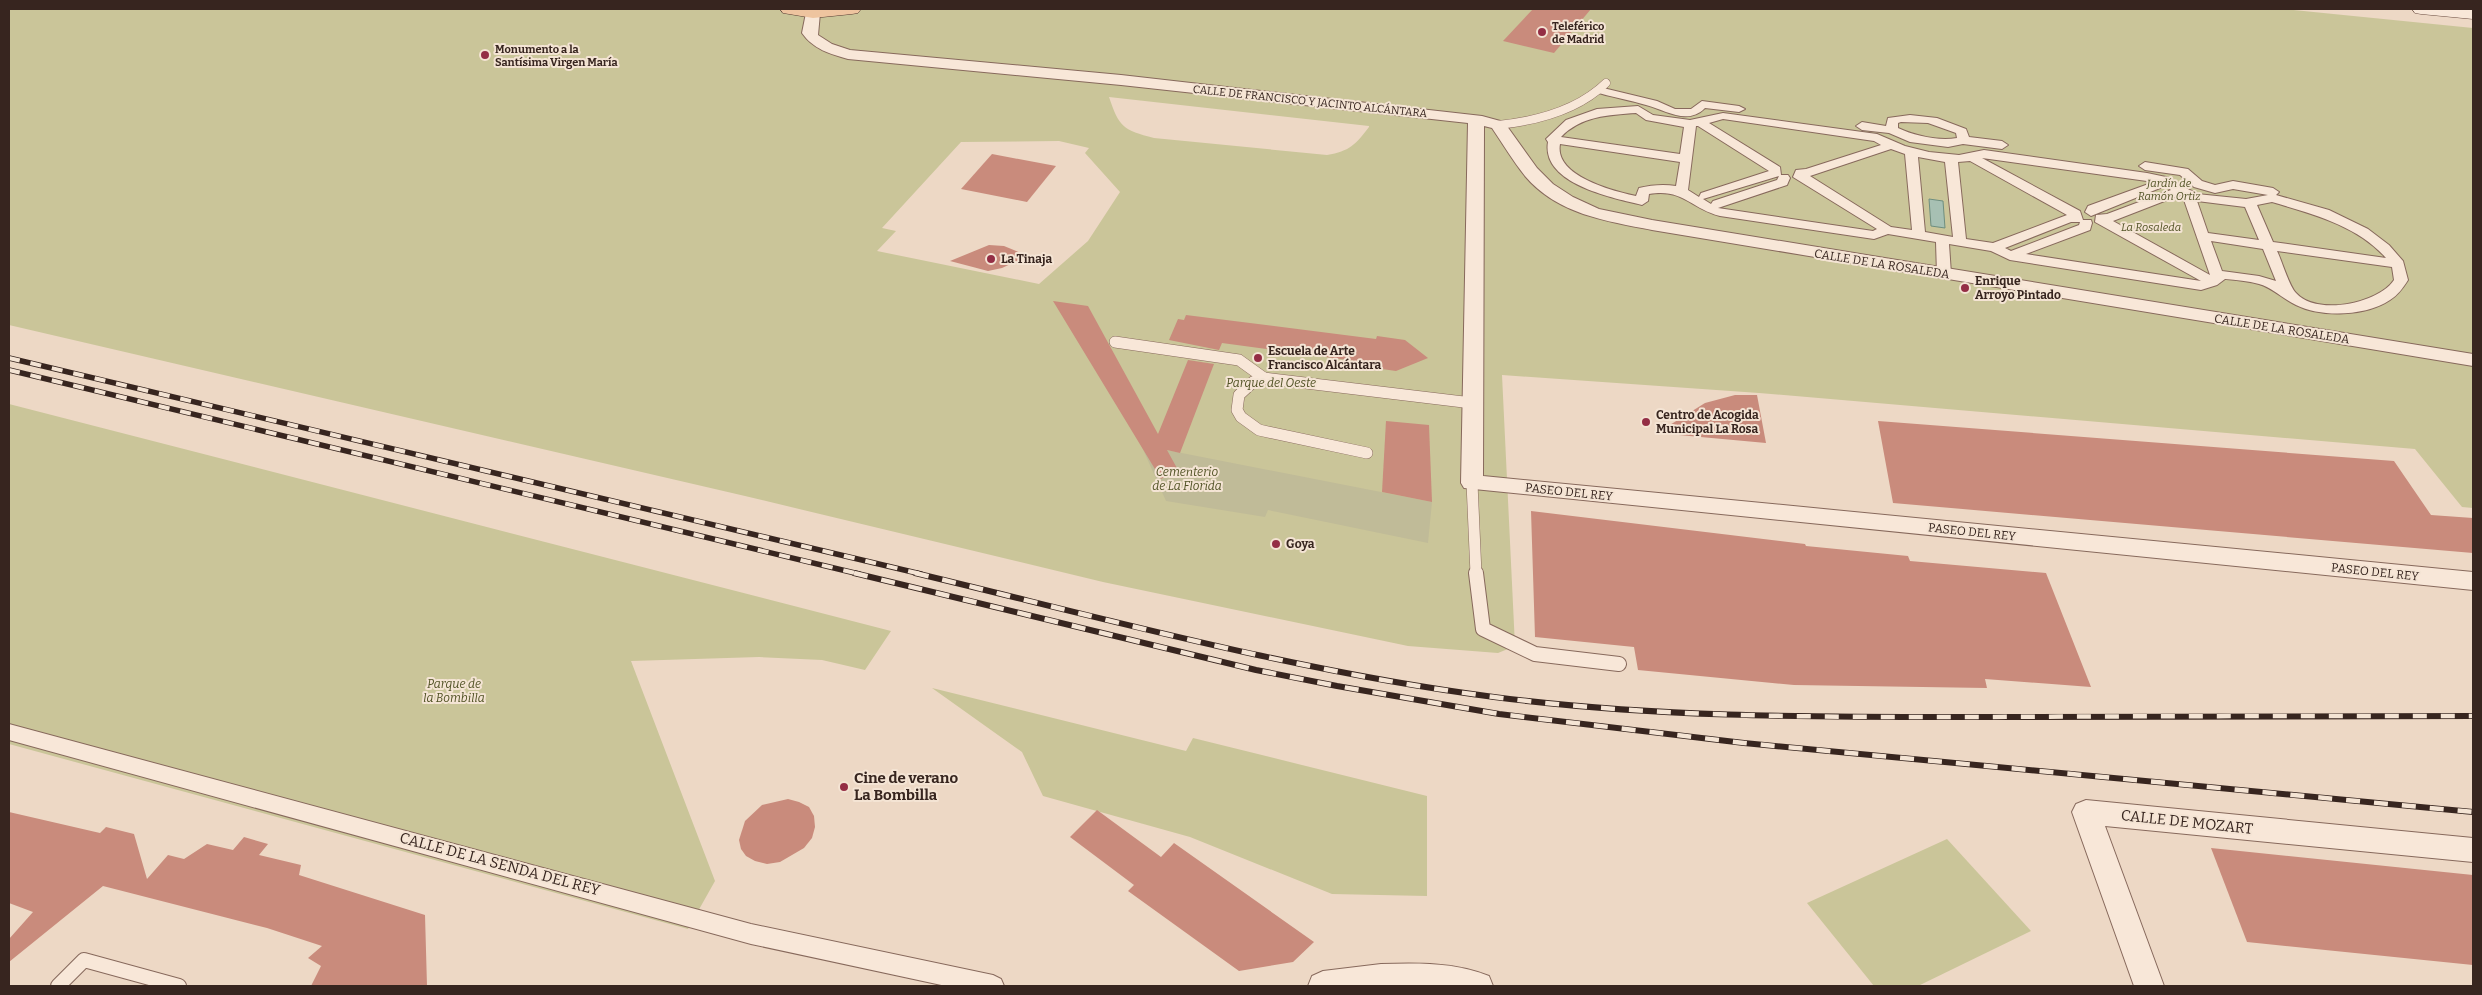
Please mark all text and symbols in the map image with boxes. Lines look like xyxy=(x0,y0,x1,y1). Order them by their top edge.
place label: Teleférico de Madrid xyxy=(1552,20,1605,46)
marker: Teleférico de Madrid xyxy=(1536,26,1548,38)
place label: Monumento a la Santísima Virgen María xyxy=(495,43,618,69)
marker: Monumento a la Santísima Virgen María xyxy=(479,49,491,61)
street label: CALLE DE FRANCISCO Y JACINTO ALCÁNTARA xyxy=(1192,82,1428,120)
park label: Jardín de Ramón Ortiz xyxy=(2138,177,2201,203)
park label: La Rosaleda xyxy=(2121,221,2181,234)
street label: CALLE DE LA ROSALEDA xyxy=(1813,246,1951,282)
place label: La Tinaja xyxy=(1001,252,1052,267)
marker: La Tinaja xyxy=(985,253,997,265)
place label: Enrique Arroyo Pintado xyxy=(1975,274,2061,302)
marker: Enrique Arroyo Pintado xyxy=(1959,282,1971,294)
street label: CALLE DE LA ROSALEDA xyxy=(2213,311,2351,347)
place label: Escuela de Arte Francisco Alcántara xyxy=(1268,344,1382,372)
marker: Escuela de Arte Francisco Alcántara xyxy=(1252,352,1264,364)
park label: Parque del Oeste xyxy=(1226,376,1316,390)
place label: Centro de Acogida Municipal La Rosa xyxy=(1656,408,1759,436)
marker: Centro de Acogida Municipal La Rosa xyxy=(1640,416,1652,428)
park label: Cementerio de La Florida xyxy=(1152,465,1222,493)
street label: PASEO DEL REY xyxy=(1524,480,1614,504)
street label: PASEO DEL REY xyxy=(1927,520,2017,544)
place label: Goya xyxy=(1286,537,1315,551)
marker: Goya xyxy=(1270,538,1282,550)
street label: PASEO DEL REY xyxy=(2330,560,2420,584)
park label: Parque de la Bombilla xyxy=(423,677,485,705)
place label: Cine de verano La Bombilla xyxy=(854,769,958,804)
marker: Cine de verano La Bombilla xyxy=(838,781,850,793)
street label: CALLE DE MOZART xyxy=(2120,806,2254,838)
street label: CALLE DE LA SENDA DEL REY xyxy=(398,829,603,900)

